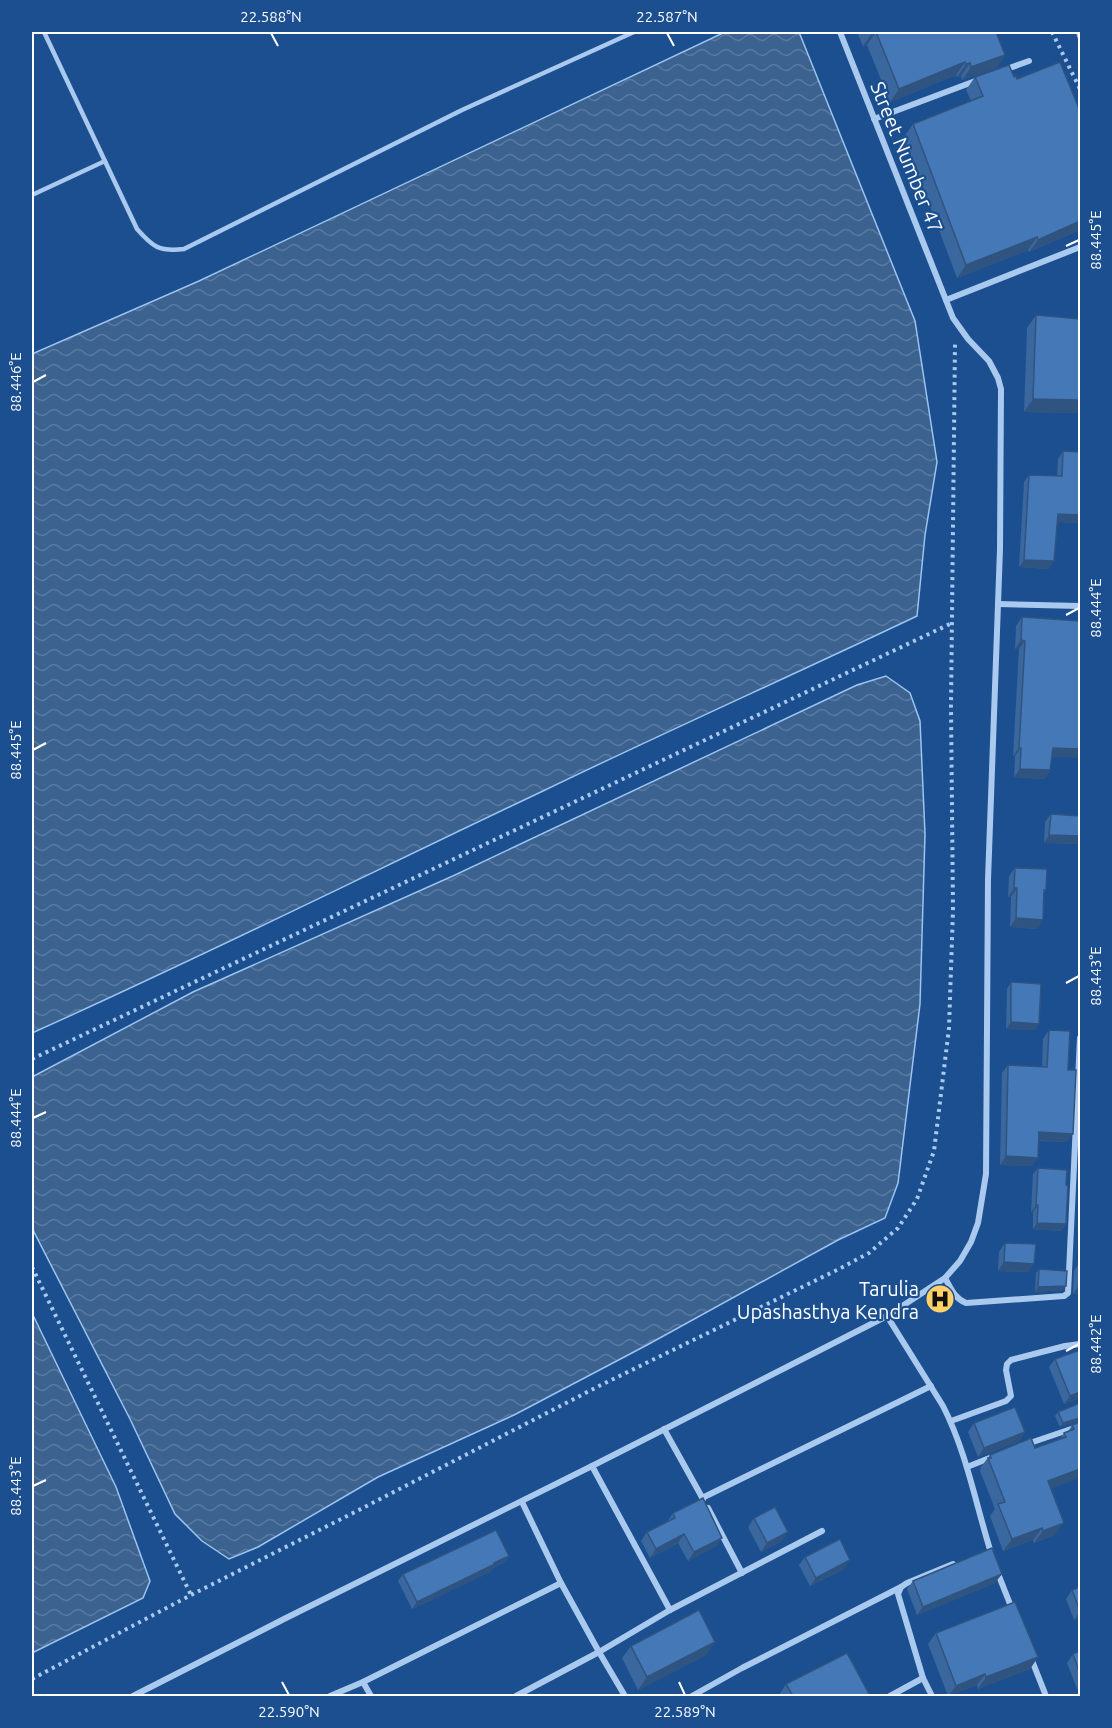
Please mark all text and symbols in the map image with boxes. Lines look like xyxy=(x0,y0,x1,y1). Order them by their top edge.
text: 22.588°N xyxy=(240,8,302,25)
text: 22.587°N xyxy=(636,8,698,25)
street label: Street Number 47 xyxy=(866,78,948,236)
text: 88.445°E xyxy=(1087,210,1104,270)
text: 88.446°E xyxy=(7,352,24,412)
text: 88.444°E xyxy=(1087,578,1104,638)
text: 88.445°E xyxy=(7,720,24,780)
text: 88.443°E xyxy=(1087,946,1104,1006)
text: 88.444°E xyxy=(7,1088,24,1148)
place label: Tarulia Upashasthya Kendra xyxy=(737,1277,919,1323)
hospital icon: Tarulia Upashasthya Kendra xyxy=(924,1283,956,1315)
text: 88.442°E xyxy=(1087,1314,1104,1374)
text: 88.443°E xyxy=(7,1456,24,1516)
text: 22.590°N xyxy=(258,1703,320,1720)
text: 22.589°N xyxy=(654,1703,716,1720)

